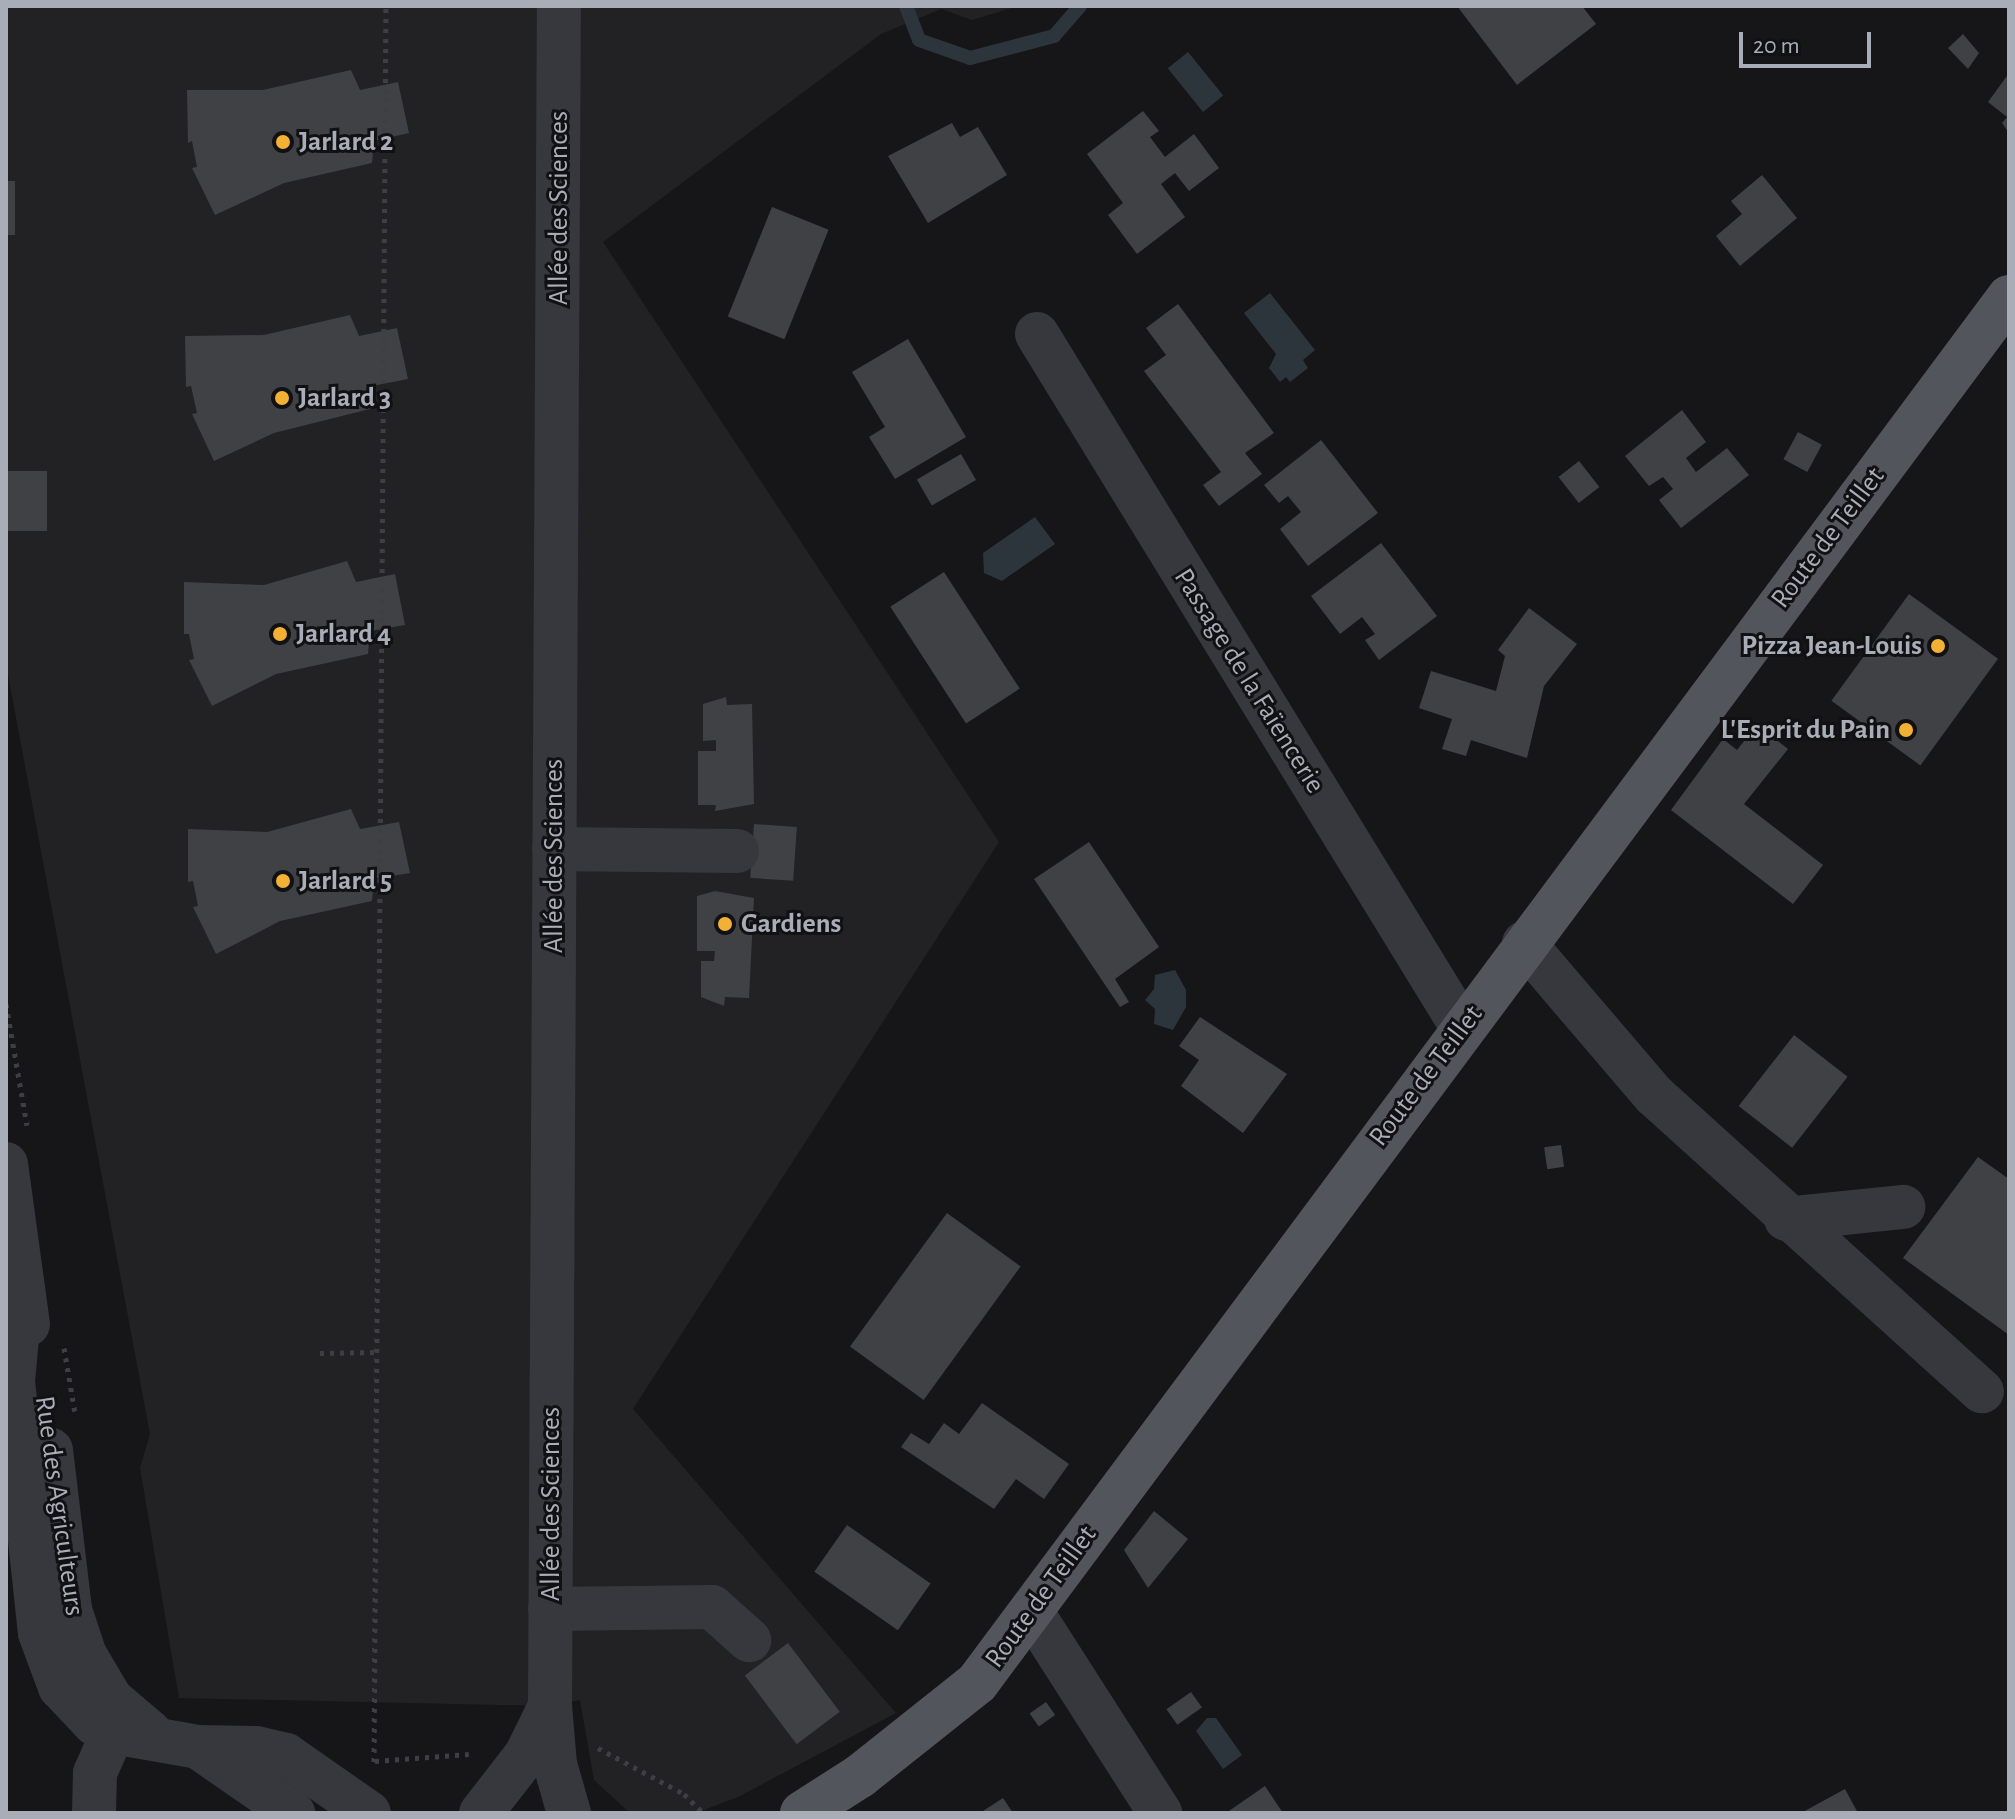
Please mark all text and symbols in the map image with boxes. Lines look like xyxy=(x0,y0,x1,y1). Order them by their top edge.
scale bar xyxy=(1743,16,1875,66)
text: 20 m xyxy=(1753,34,1800,58)
street label: Allée des Sciences xyxy=(542,111,576,305)
place label: Jarlard 2 xyxy=(299,125,393,159)
marker: Jarlard 2 xyxy=(274,133,292,151)
place label: Jarlard 3 xyxy=(298,381,391,415)
marker: Jarlard 3 xyxy=(273,389,291,407)
street label: Route de Teillet xyxy=(1764,461,1892,615)
street label: Passage de la Faïencerie xyxy=(1166,562,1332,800)
place label: Jarlard 4 xyxy=(296,617,391,651)
marker: Jarlard 4 xyxy=(271,625,289,643)
place label: Pizza Jean-Louis xyxy=(1742,629,1922,663)
marker: Pizza Jean-Louis xyxy=(1929,637,1947,655)
place label: L'Esprit du Pain xyxy=(1721,713,1890,747)
marker: L'Esprit du Pain xyxy=(1897,721,1915,739)
street label: Allée des Sciences xyxy=(537,759,571,953)
place label: Jarlard 5 xyxy=(299,864,392,898)
marker: Jarlard 5 xyxy=(274,872,292,890)
place label: Gardiens xyxy=(741,907,841,941)
marker: Gardiens xyxy=(716,915,734,933)
street label: Route de Teillet xyxy=(1362,999,1490,1153)
street label: Rue des Agriculteurs xyxy=(27,1394,91,1618)
street label: Allée des Sciences xyxy=(534,1407,568,1601)
street label: Route de Teillet xyxy=(978,1519,1104,1675)

